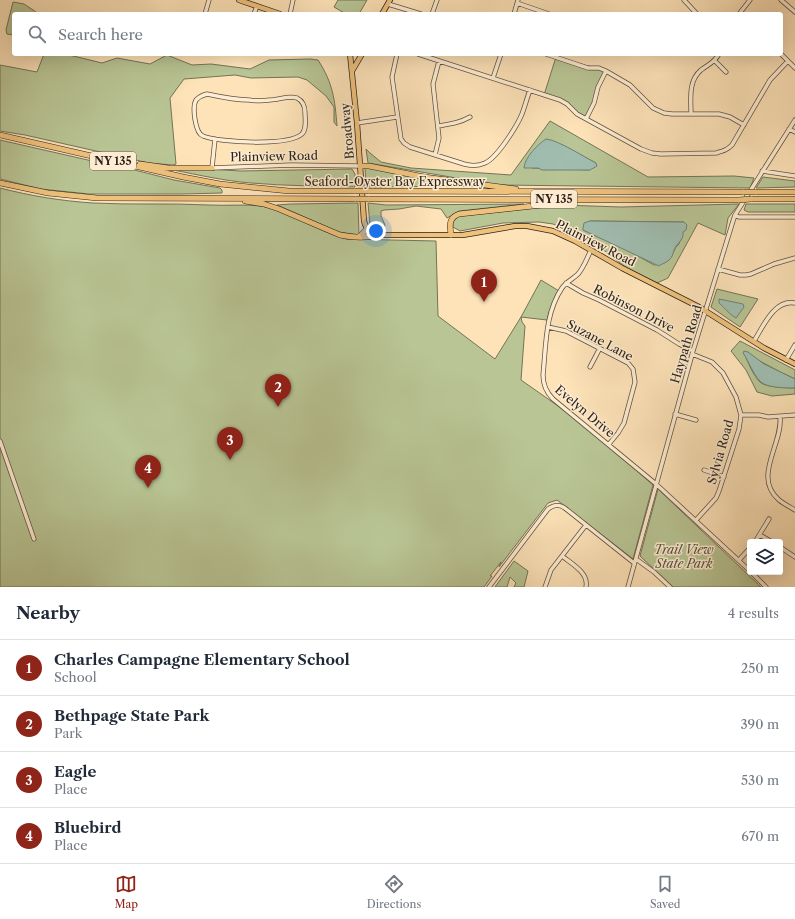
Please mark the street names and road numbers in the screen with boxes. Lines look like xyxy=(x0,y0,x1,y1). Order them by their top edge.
street label: Broadway xyxy=(337,102,357,160)
street label: Plainview Road xyxy=(230,148,319,164)
road number: NY 135 xyxy=(90,152,136,170)
street label: Seaford-Oyster Bay Expressway xyxy=(305,174,486,189)
road number: NY 135 xyxy=(531,190,577,208)
street label: Plainview Road xyxy=(553,216,639,270)
street label: Robinson Drive xyxy=(591,281,677,335)
street label: Haypath Road xyxy=(667,302,705,385)
street label: Suzane Lane xyxy=(564,316,636,364)
street label: Evelyn Drive xyxy=(552,382,618,440)
street label: Sylvia Road xyxy=(704,417,737,486)

